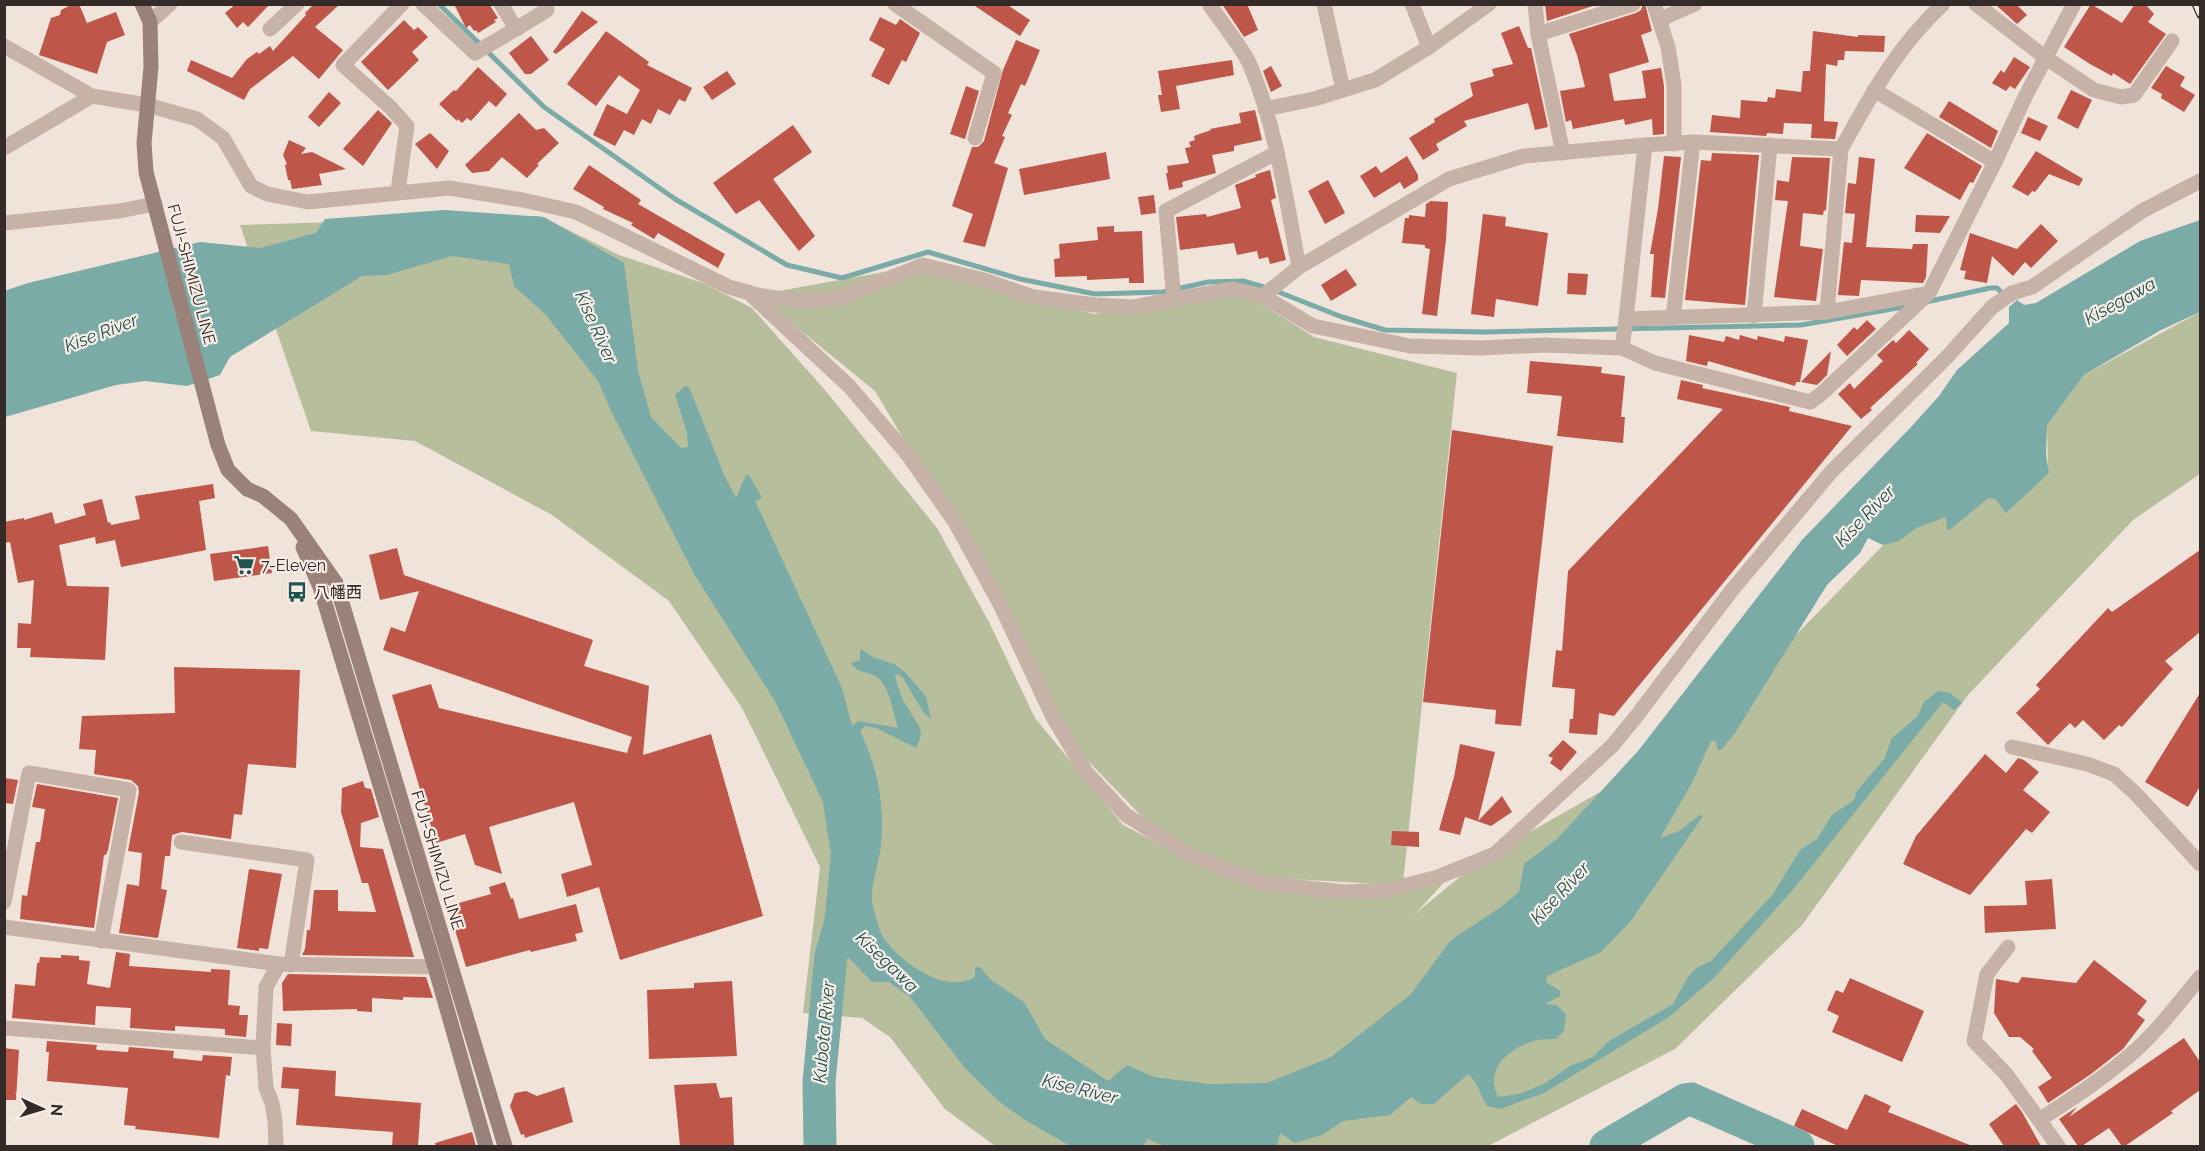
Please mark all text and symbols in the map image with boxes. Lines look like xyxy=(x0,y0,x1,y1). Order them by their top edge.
street label: FUJI-SHIMIZU LINE xyxy=(164,202,219,347)
water label: Kisegawa xyxy=(2080,272,2159,329)
water label: Kise River xyxy=(571,287,622,367)
water label: Kise River xyxy=(61,309,141,356)
water label: Kise River xyxy=(1830,480,1899,551)
supermarket icon: 7-Eleven xyxy=(232,553,256,577)
place label: 7-Eleven xyxy=(261,556,326,575)
bus stop icon: 八幡西 xyxy=(285,580,309,604)
place label: 八幡西 xyxy=(314,583,362,602)
street label: FUJI-SHIMIZU LINE xyxy=(407,788,468,932)
water label: Kise River xyxy=(1526,857,1594,928)
water label: Kisegawa xyxy=(852,927,923,997)
water label: Kubota River xyxy=(809,979,838,1084)
water label: Kise River xyxy=(1040,1069,1121,1108)
north arrow xyxy=(12,1079,72,1139)
text: N xyxy=(47,1103,66,1117)

